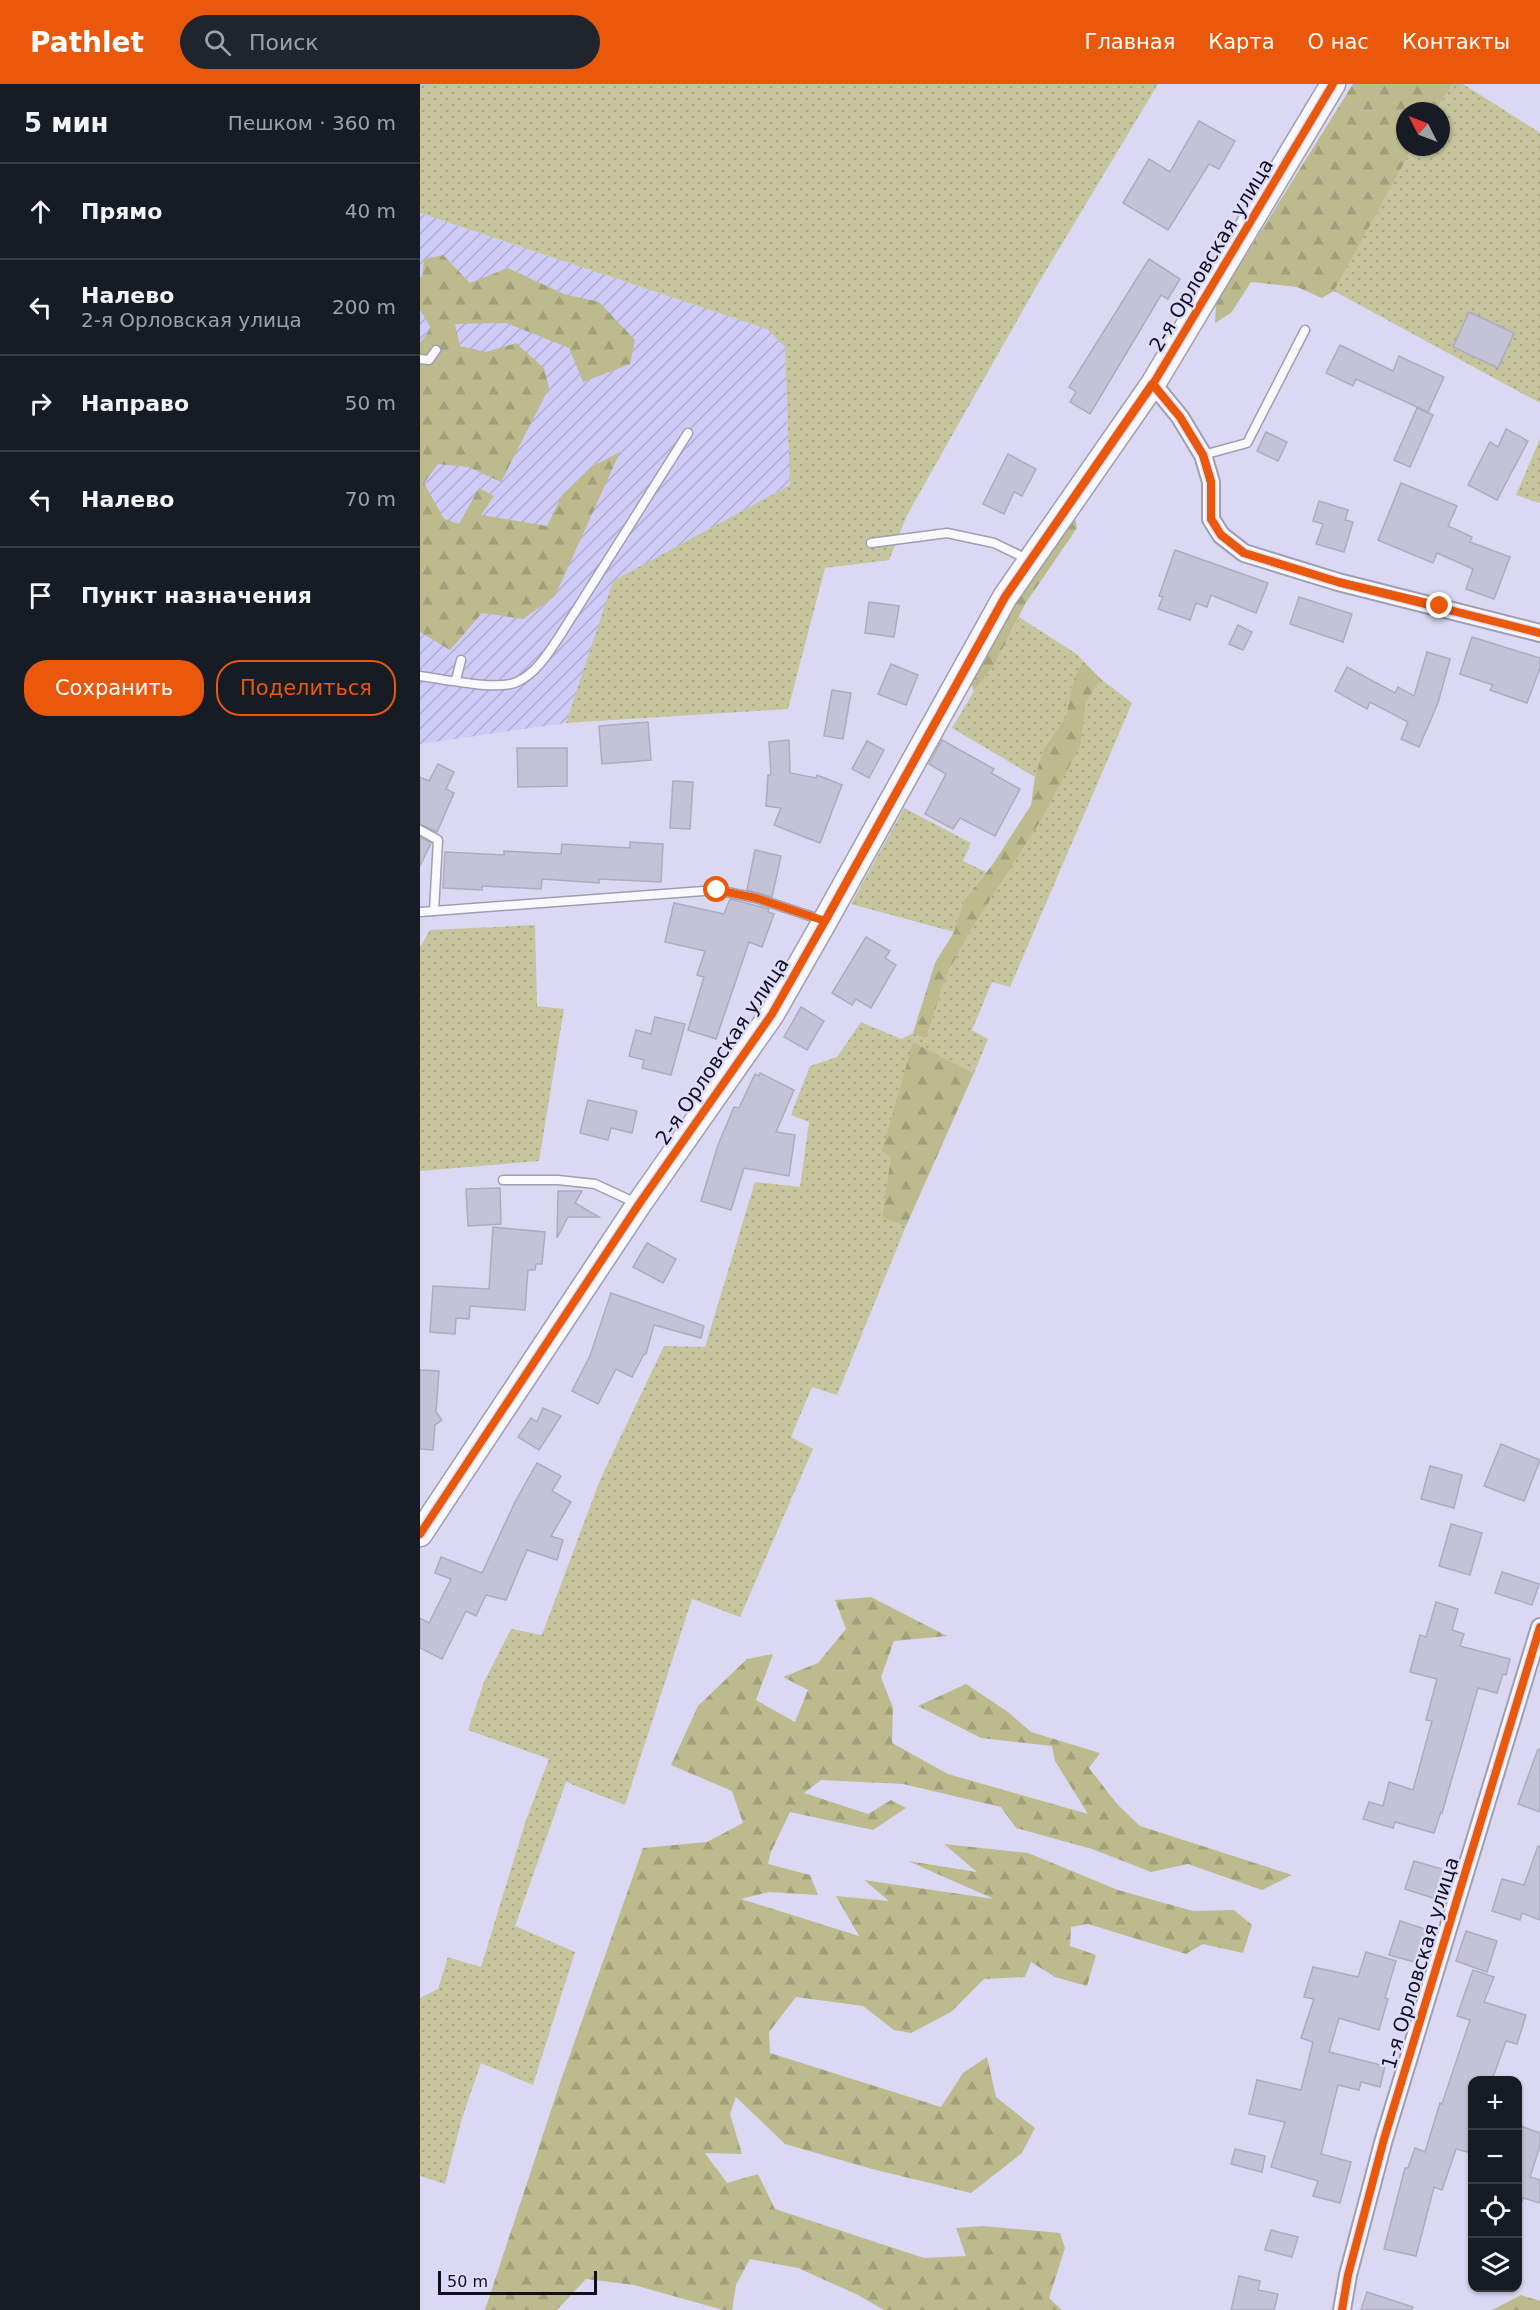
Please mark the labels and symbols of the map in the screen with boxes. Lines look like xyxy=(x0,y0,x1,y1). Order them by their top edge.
north arrow xyxy=(1396,102,1450,156)
street label: 2-я Орловская улица xyxy=(1144,154,1278,356)
route end xyxy=(1426,592,1452,618)
route start xyxy=(703,876,729,902)
street label: 2-я Орловская улица xyxy=(650,953,794,1149)
street label: 1-я Орловская улица xyxy=(1376,1854,1464,2072)
scale bar xyxy=(438,2268,597,2296)

